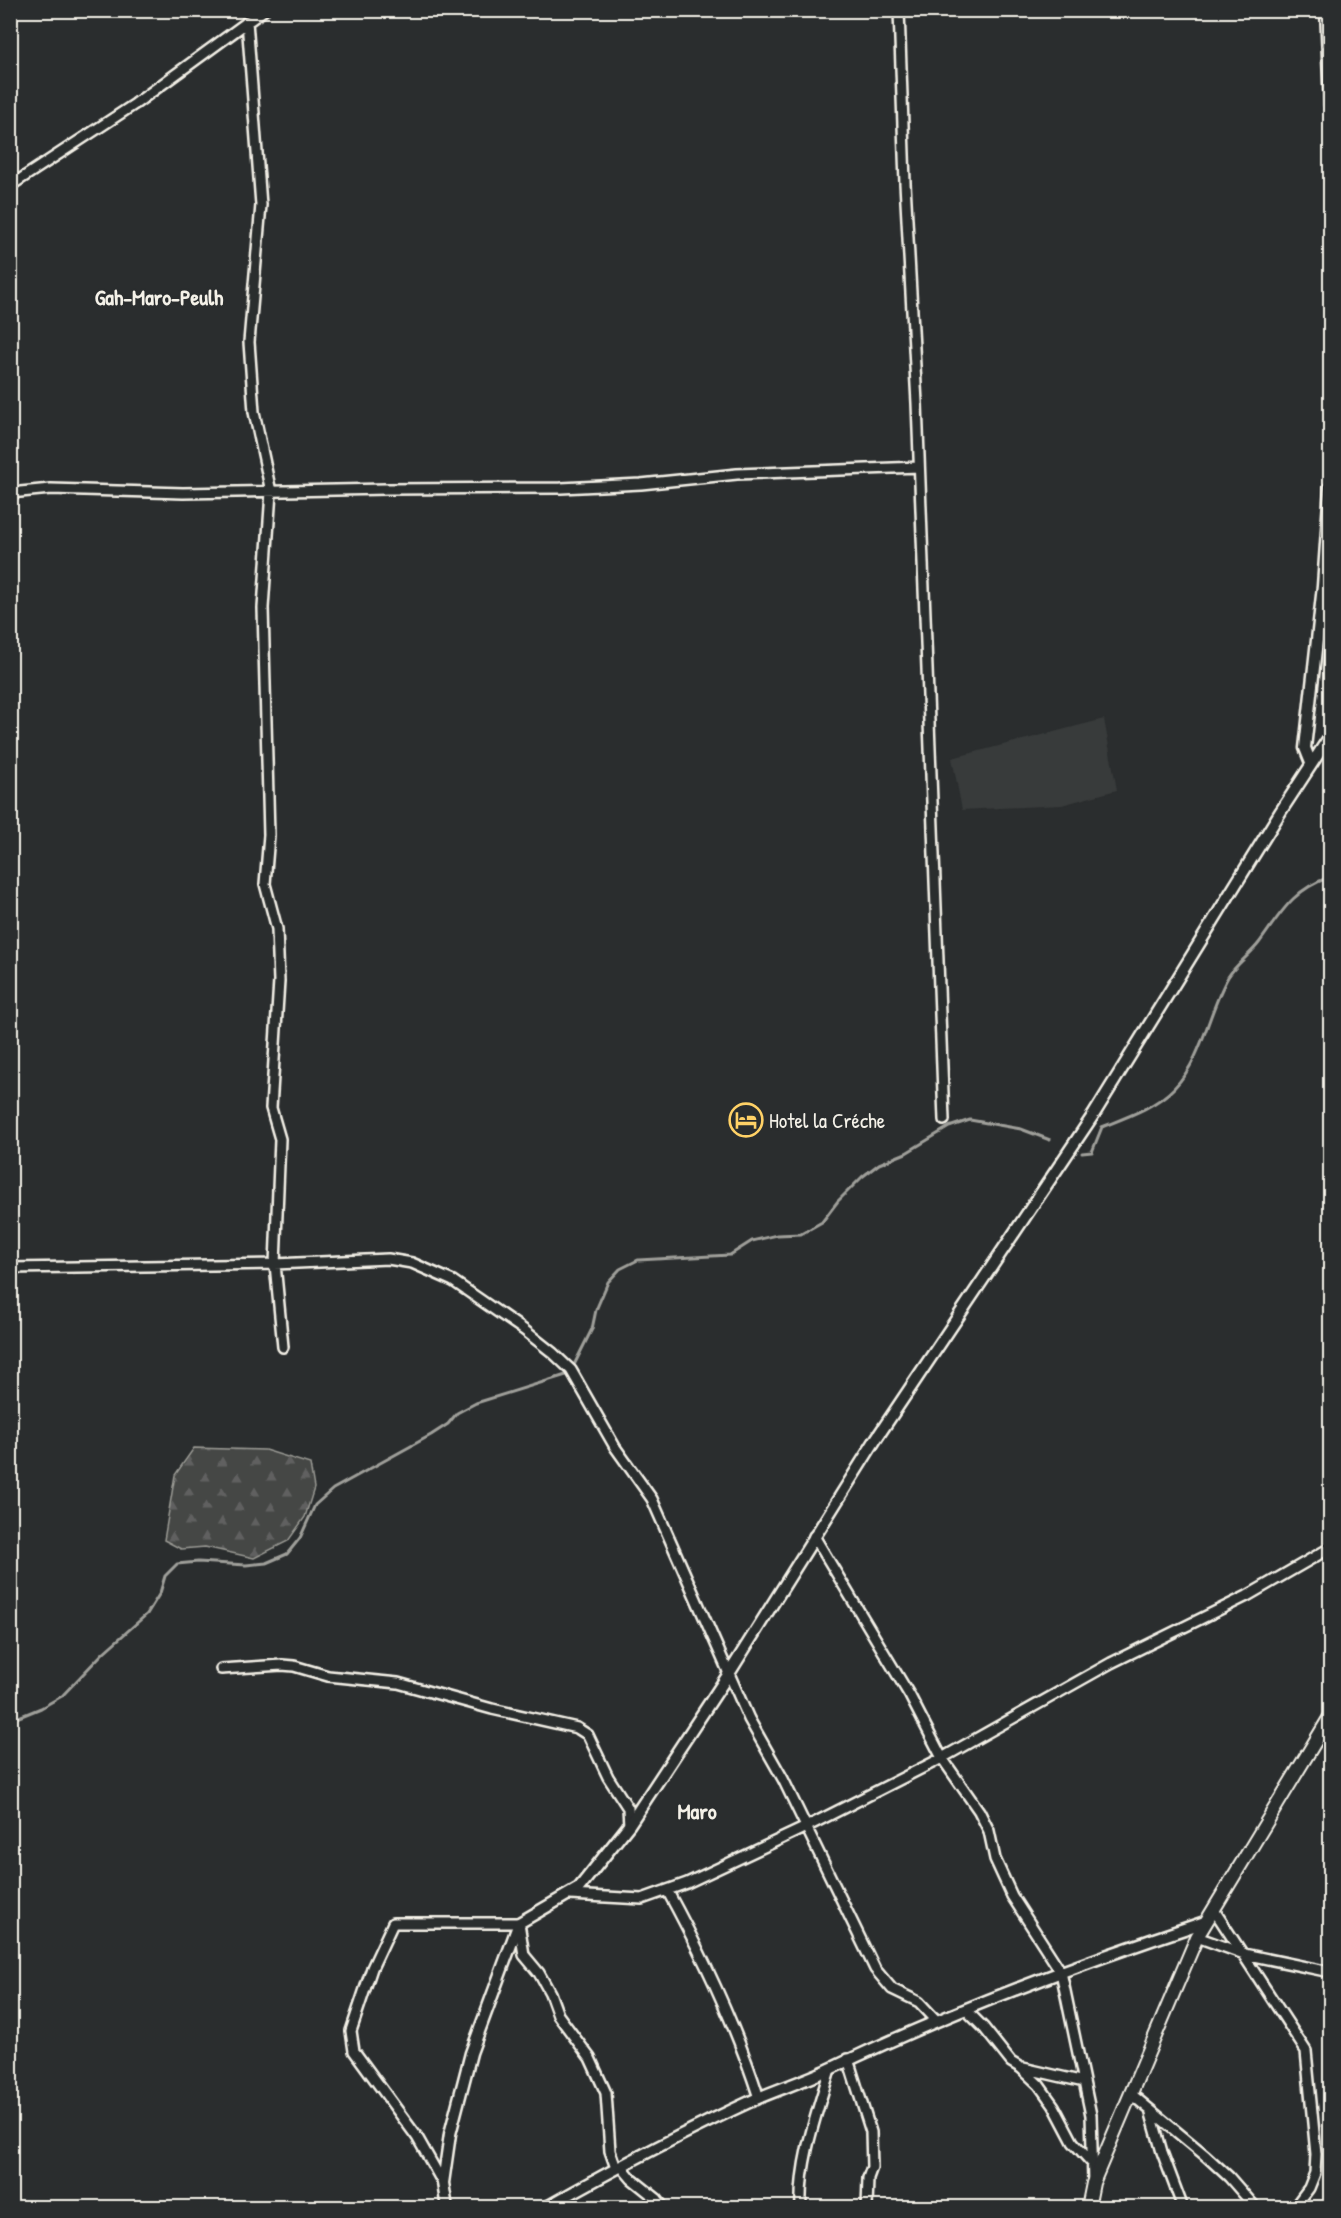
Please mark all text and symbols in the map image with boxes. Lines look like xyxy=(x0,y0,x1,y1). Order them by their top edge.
district label: Gah-Maro-Peulh xyxy=(95,282,224,312)
hotel icon: Hotel la Créche xyxy=(728,1102,764,1138)
place label: Hotel la Créche xyxy=(769,1106,885,1135)
district label: Maro xyxy=(677,1796,717,1826)

